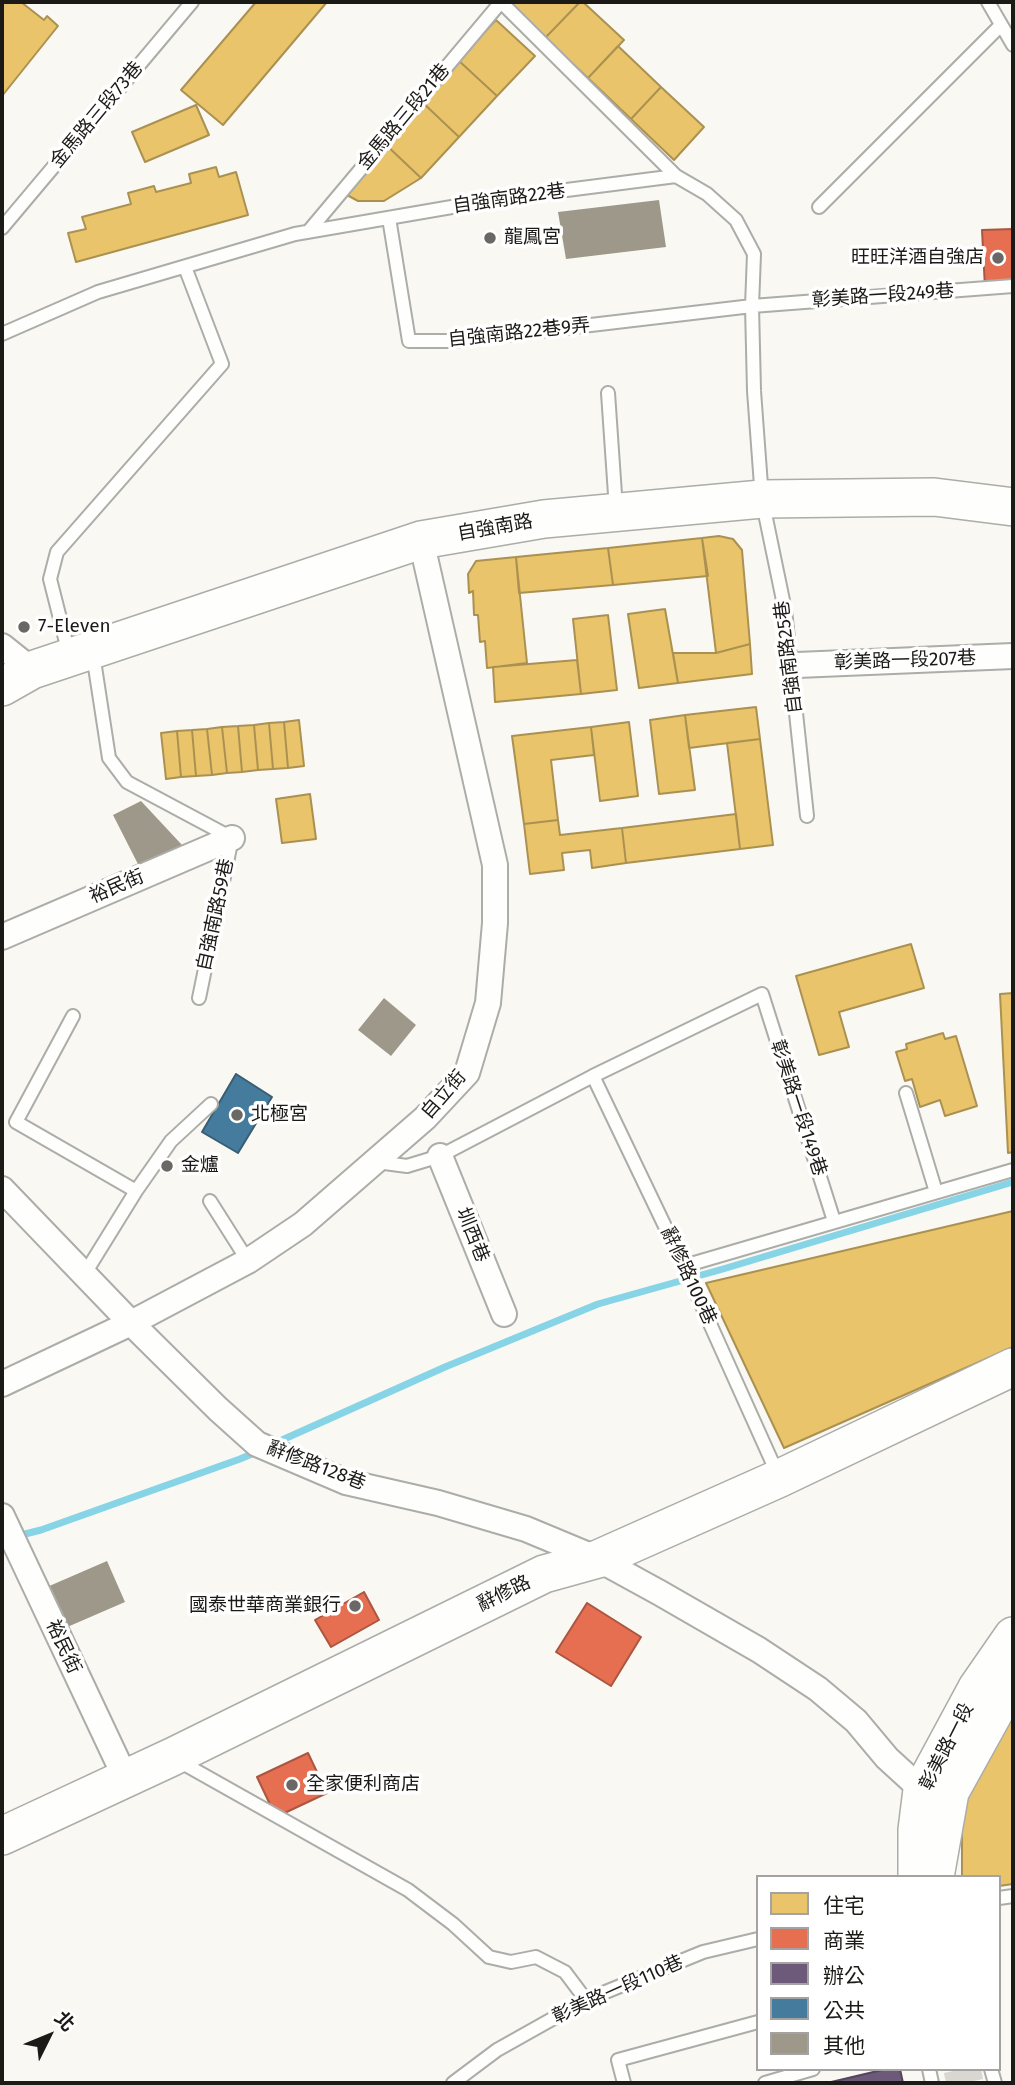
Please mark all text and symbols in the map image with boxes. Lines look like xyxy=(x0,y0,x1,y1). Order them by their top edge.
street label: 金馬路三段73巷 xyxy=(46,57,148,173)
street label: 金馬路三段21巷 xyxy=(353,59,455,175)
street label: 自強南路22巷 xyxy=(451,180,567,218)
place label: 龍鳳宮 xyxy=(504,227,561,249)
marker: 龍鳳宮 xyxy=(482,230,498,246)
place label: 旺旺洋酒自強店 xyxy=(851,247,984,269)
marker: 旺旺洋酒自強店 xyxy=(990,250,1006,266)
street label: 彰美路一段249巷 xyxy=(811,280,955,312)
street label: 自強南路22巷9弄 xyxy=(447,314,591,352)
street label: 自強南路 xyxy=(456,510,534,546)
street label: 自強南路25巷 xyxy=(771,599,807,715)
place label: 7-Eleven xyxy=(38,616,111,638)
marker: 7-Eleven xyxy=(16,619,32,635)
street label: 彰美路一段207巷 xyxy=(834,647,976,675)
street label: 自強南路59巷 xyxy=(193,857,239,973)
street label: 裕民街 xyxy=(86,865,148,909)
street label: 彰美路一段149巷 xyxy=(765,1037,831,1179)
street label: 自立街 xyxy=(417,1066,471,1124)
place label: 北極宮 xyxy=(251,1104,308,1126)
marker: 北極宮 xyxy=(229,1107,245,1123)
place label: 金爐 xyxy=(181,1155,219,1177)
marker: 金爐 xyxy=(159,1158,175,1174)
street label: 圳西巷 xyxy=(451,1204,493,1266)
street label: 辭修路100巷 xyxy=(655,1223,721,1329)
street label: 辭修路128巷 xyxy=(263,1437,369,1495)
street label: 辭修路 xyxy=(473,1571,535,1617)
place label: 國泰世華商業銀行 xyxy=(189,1595,341,1617)
marker: 國泰世華商業銀行 xyxy=(347,1598,363,1614)
street label: 裕民街 xyxy=(41,1616,85,1678)
street label: 彰美路一段 xyxy=(915,1700,979,1794)
place label: 全家便利商店 xyxy=(306,1774,420,1796)
marker: 全家便利商店 xyxy=(284,1777,300,1793)
legend xyxy=(756,1875,1001,2071)
text: 住宅 xyxy=(823,1893,865,1919)
text: 商業 xyxy=(823,1928,865,1954)
street label: 彰美路一段110巷 xyxy=(549,1951,687,2029)
text: 辦公 xyxy=(823,1963,865,1989)
text: 公共 xyxy=(823,1998,865,2024)
north arrow xyxy=(14,2001,84,2071)
text: 北 xyxy=(50,2007,80,2036)
text: 其他 xyxy=(823,2033,865,2059)

